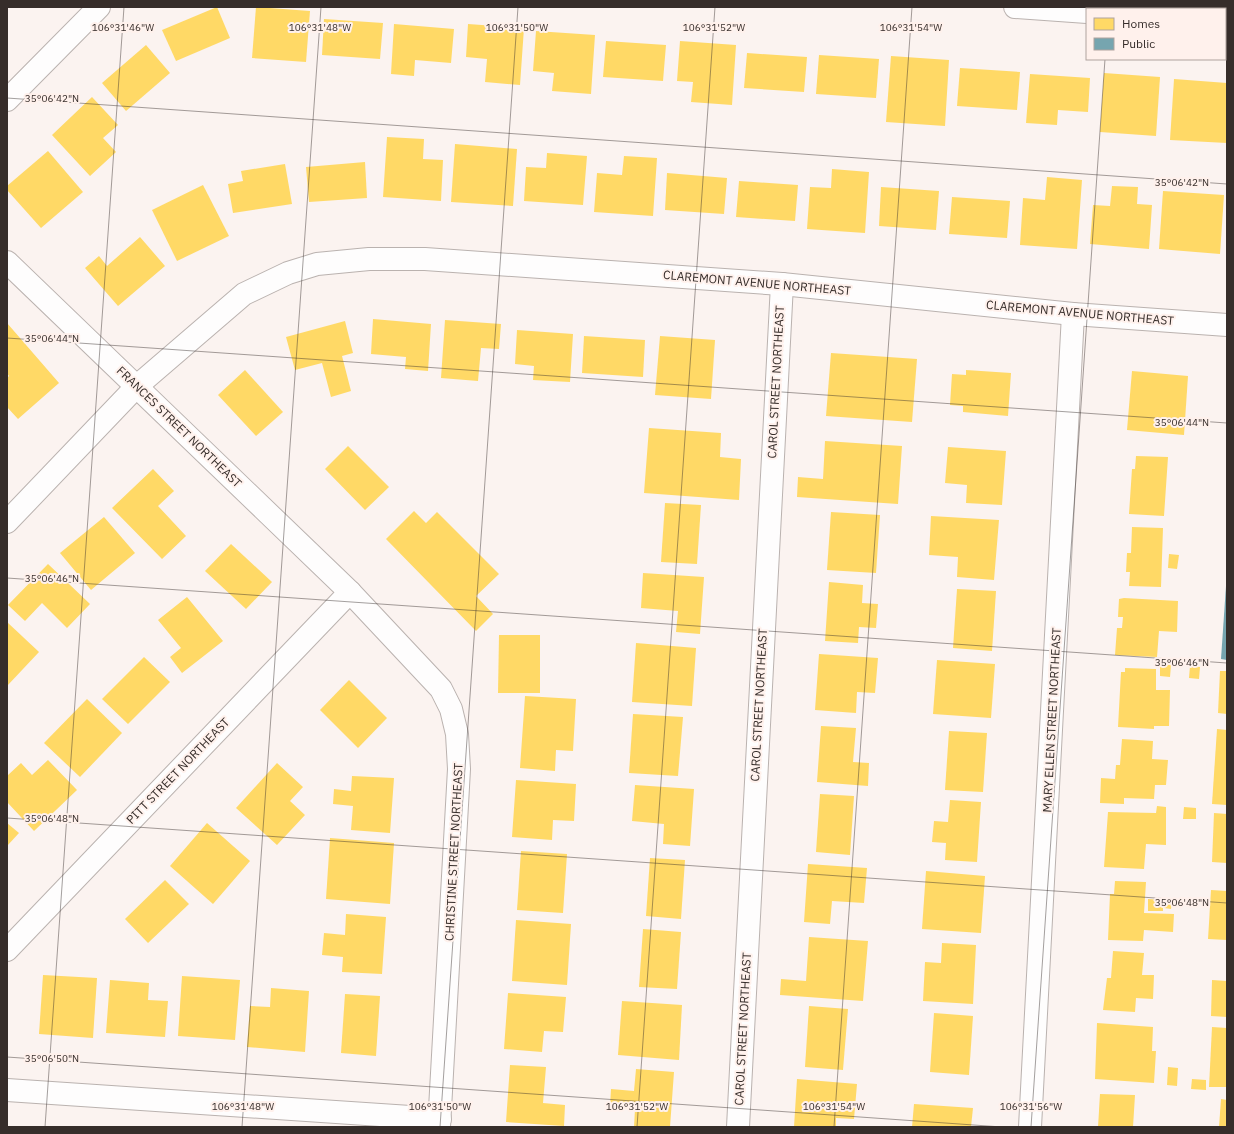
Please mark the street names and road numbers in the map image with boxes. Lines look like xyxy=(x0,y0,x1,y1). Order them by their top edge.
street label: CLAREMONT AVENUE NORTHEAST xyxy=(662,267,852,298)
street label: CLAREMONT AVENUE NORTHEAST xyxy=(985,297,1175,328)
street label: CAROL STREET NORTHEAST xyxy=(764,305,787,459)
street label: FRANCES STREET NORTHEAST xyxy=(114,363,245,490)
street label: MARY ELLEN STREET NORTHEAST xyxy=(1039,627,1064,813)
street label: CAROL STREET NORTHEAST xyxy=(747,628,770,782)
street label: PITT STREET NORTHEAST xyxy=(123,714,232,827)
street label: CHRISTINE STREET NORTHEAST xyxy=(441,762,466,941)
street label: CAROL STREET NORTHEAST xyxy=(731,952,754,1106)

